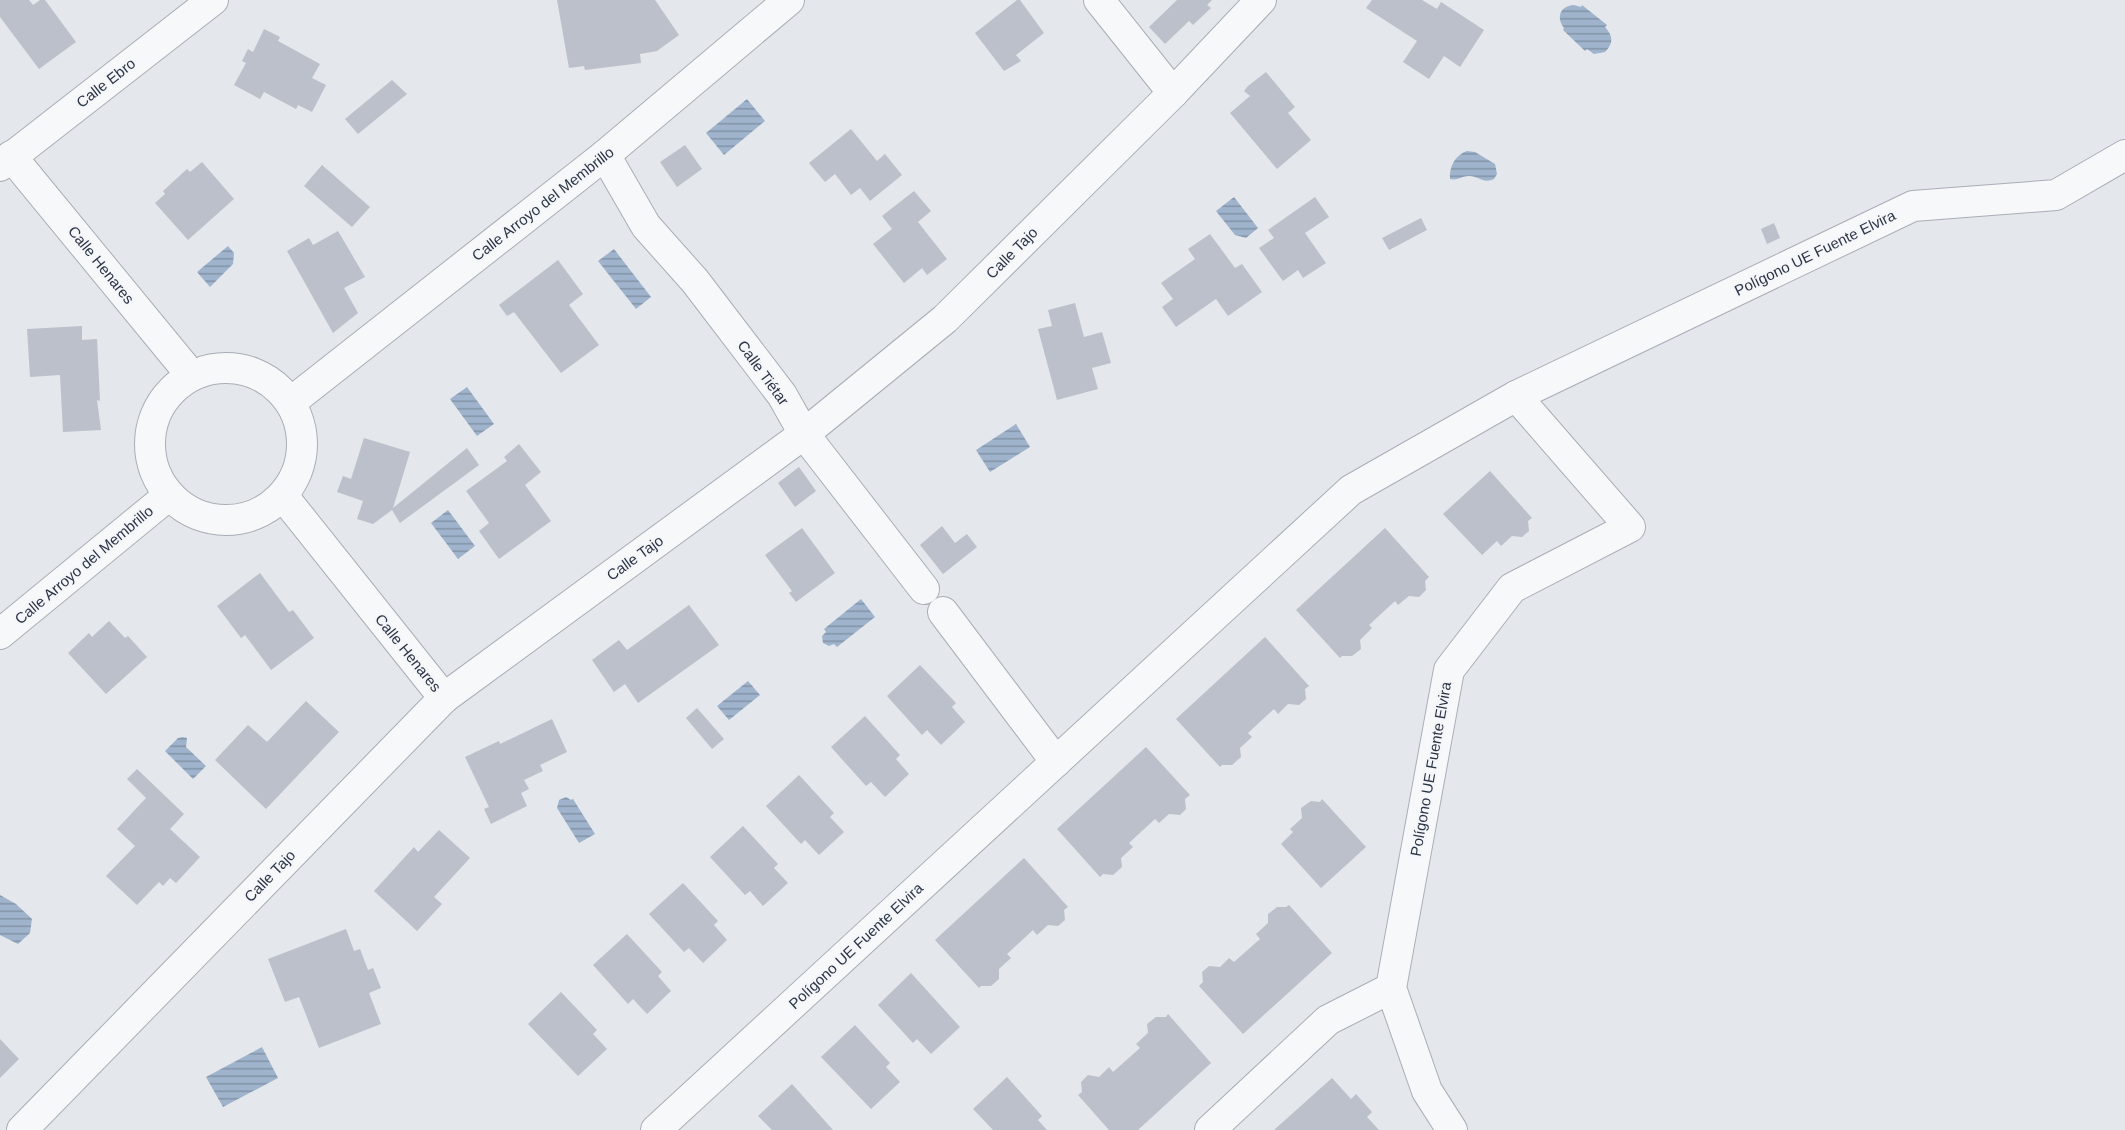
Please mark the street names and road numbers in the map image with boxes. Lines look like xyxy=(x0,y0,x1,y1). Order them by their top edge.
street label: Calle Ebro xyxy=(73,54,139,111)
street label: Calle Arroyo del Membrillo xyxy=(468,143,617,264)
street label: Polígono UE Fuente Elvira xyxy=(1732,206,1899,299)
street label: Calle Henares xyxy=(65,222,138,307)
street label: Calle Tajo xyxy=(982,223,1041,282)
street label: Calle Tiétar xyxy=(734,337,793,408)
street label: Calle Arroyo del Membrillo xyxy=(11,502,156,627)
street label: Calle Tajo xyxy=(603,531,666,584)
street label: Calle Henares xyxy=(372,610,445,695)
street label: Polígono UE Fuente Elvira xyxy=(1407,680,1454,857)
street label: Calle Tajo xyxy=(241,846,299,905)
street label: Polígono UE Fuente Elvira xyxy=(785,879,927,1012)

